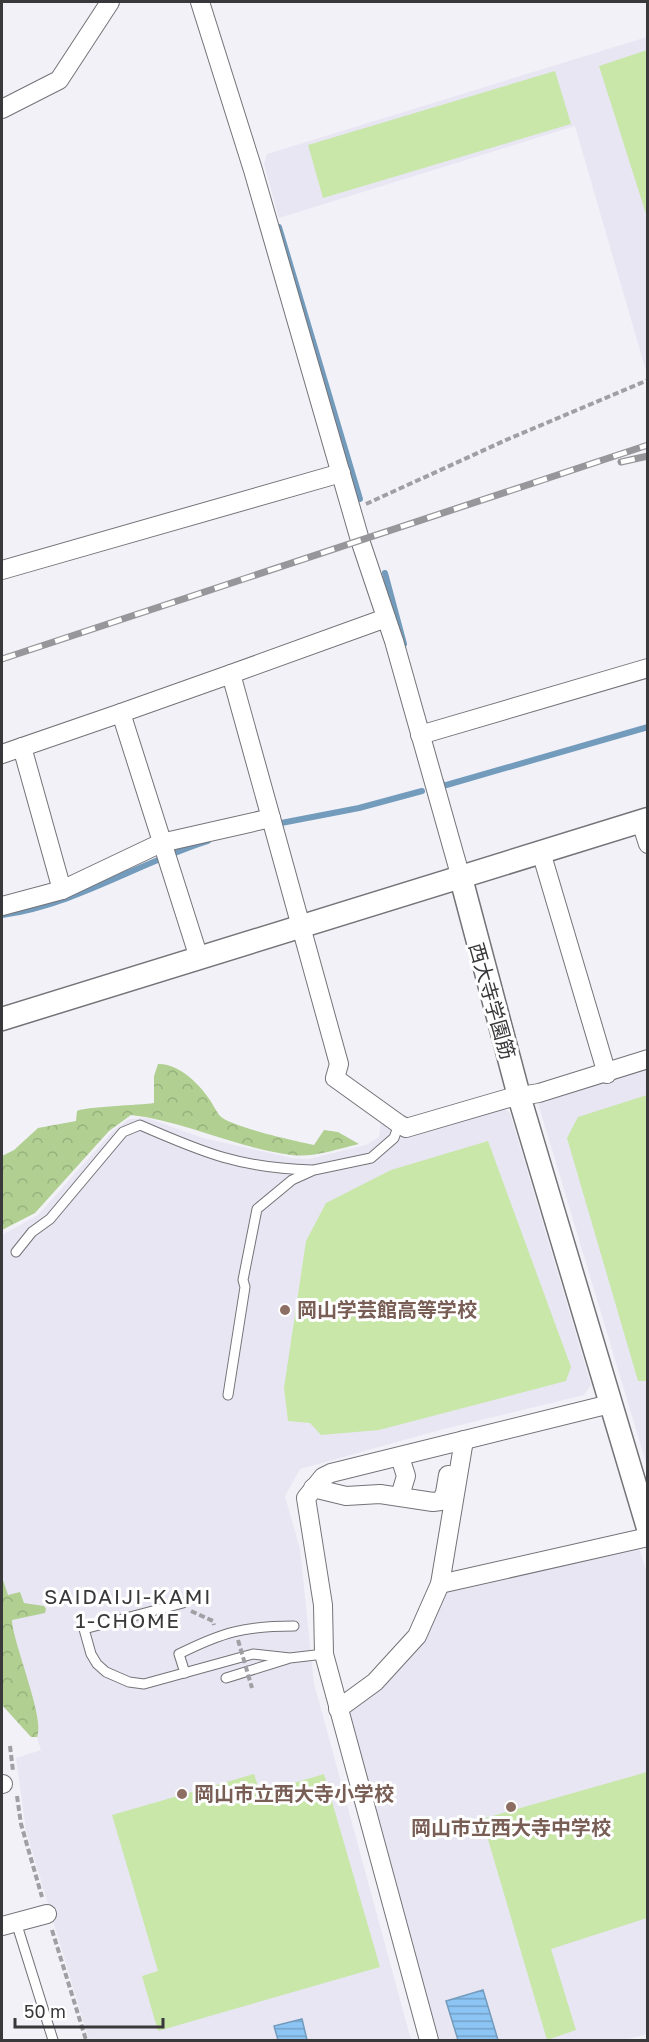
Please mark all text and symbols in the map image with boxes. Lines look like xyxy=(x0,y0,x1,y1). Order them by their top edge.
street label: 西大寺学園筋 xyxy=(465,940,521,1062)
place label: 岡山学芸館高等学校 xyxy=(297,1297,477,1321)
marker: 岡山学芸館高等学校 xyxy=(278,1303,292,1317)
district label: SAIDAIJI-KAMI 1-CHOME xyxy=(44,1583,212,1633)
place label: 岡山市立西大寺小学校 xyxy=(194,1781,394,1805)
marker: 岡山市立西大寺小学校 xyxy=(175,1787,189,1801)
marker: 岡山市立西大寺中学校 xyxy=(504,1800,518,1814)
place label: 岡山市立西大寺中学校 xyxy=(411,1815,611,1839)
scale bar xyxy=(15,1991,164,2029)
text: 50 m xyxy=(24,2000,66,2022)

